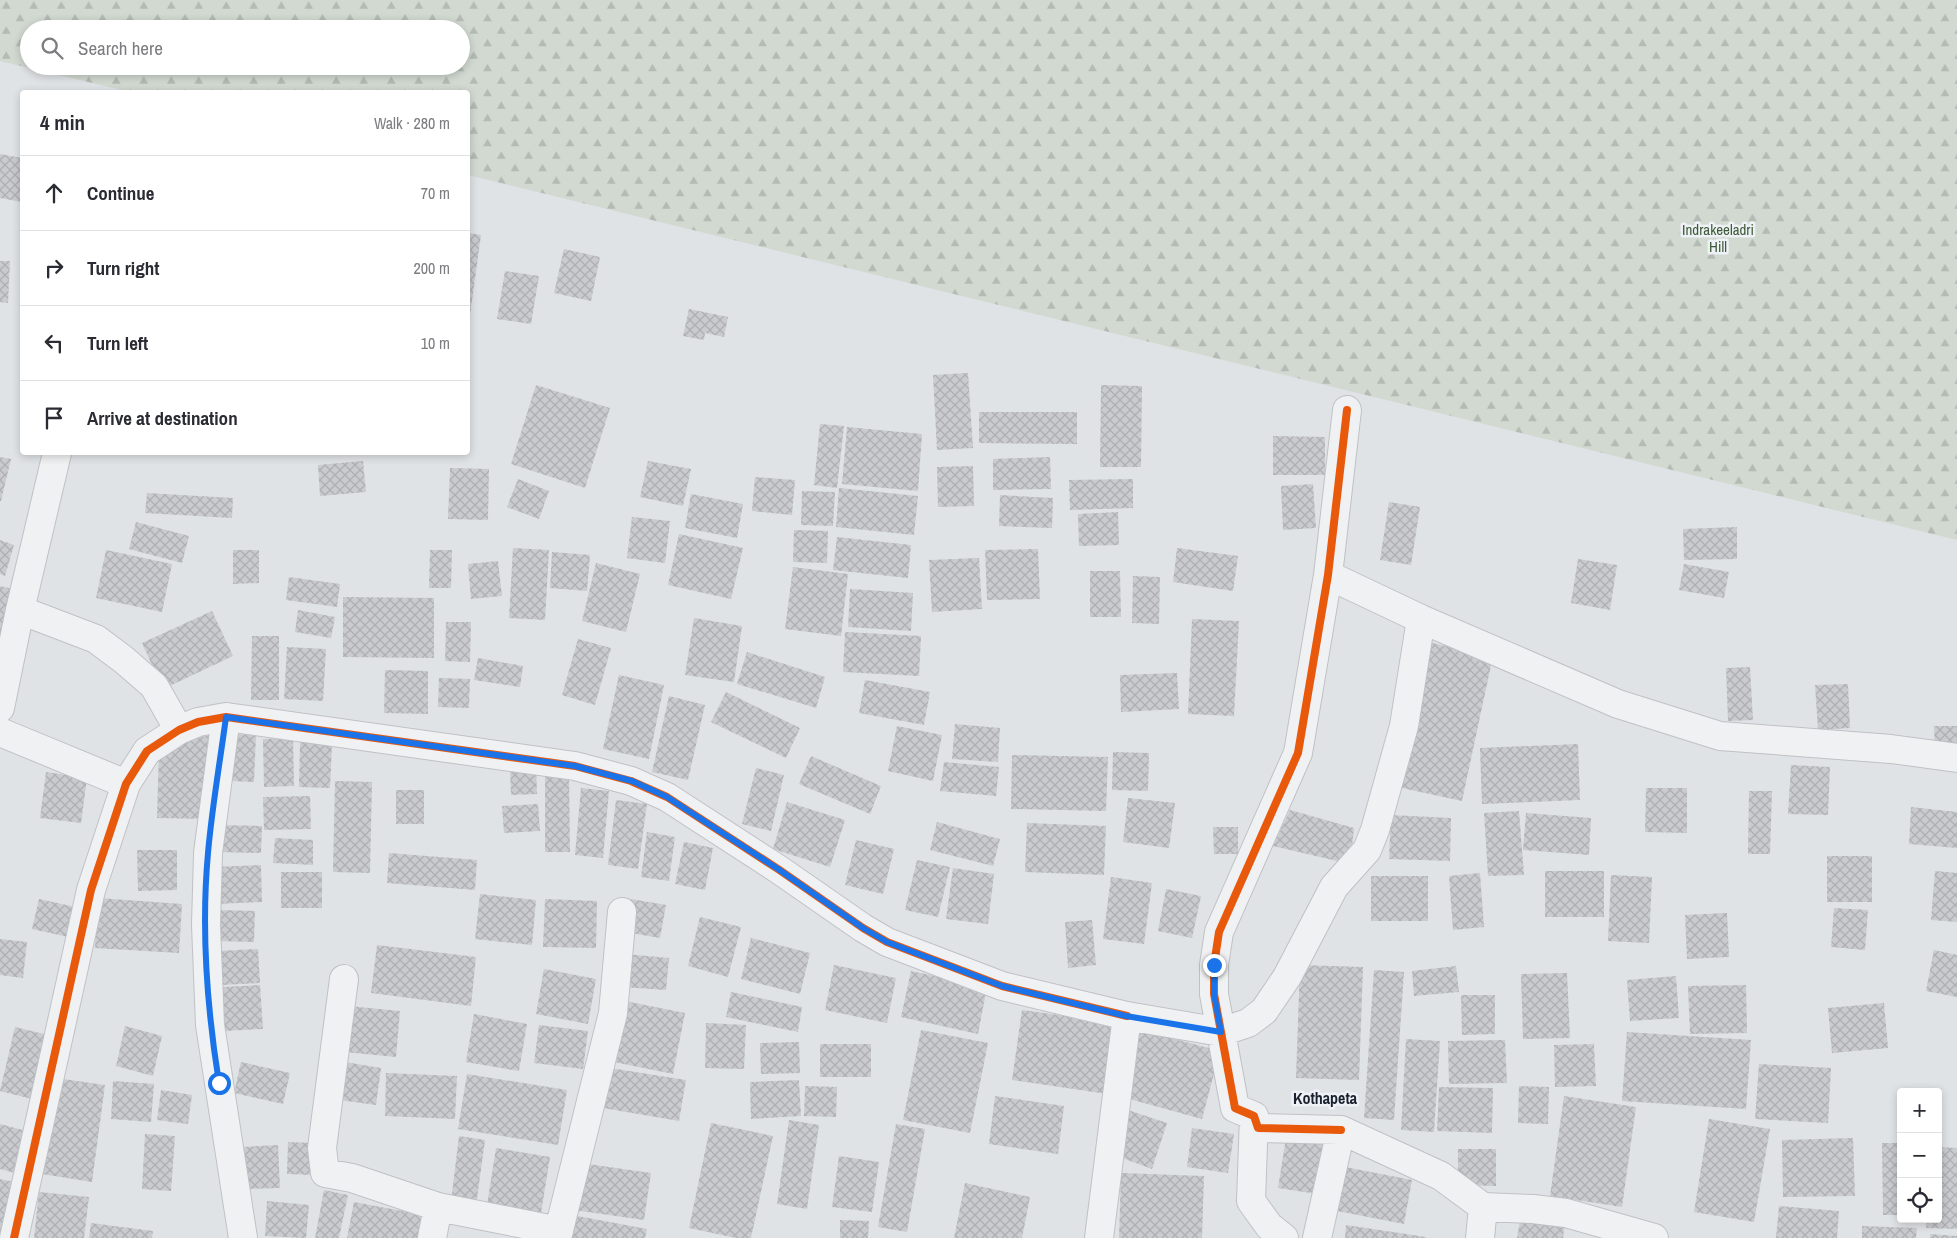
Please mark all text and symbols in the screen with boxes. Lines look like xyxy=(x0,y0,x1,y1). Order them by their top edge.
search box xyxy=(20,20,470,75)
icon: search xyxy=(38,34,66,62)
text: Search here xyxy=(78,35,163,61)
text: 4 min xyxy=(40,108,85,137)
text: Walk · 280 m xyxy=(374,112,450,134)
icon: ahead xyxy=(40,179,68,207)
text: Continue xyxy=(87,180,155,206)
text: 70 m xyxy=(421,182,450,204)
park label: Indrakeeladri Hill xyxy=(1682,219,1754,257)
icon: right xyxy=(40,254,68,282)
text: Turn right xyxy=(87,255,159,281)
text: 200 m xyxy=(414,257,450,279)
icon: left xyxy=(40,329,68,357)
text: Turn left xyxy=(87,330,148,356)
text: 10 m xyxy=(421,332,450,354)
icon: arrive xyxy=(40,404,68,432)
text: Arrive at destination xyxy=(87,405,238,431)
route end xyxy=(1203,954,1226,977)
route start xyxy=(208,1072,231,1095)
district label: Kothapeta xyxy=(1293,1087,1358,1109)
map controls xyxy=(1897,1088,1942,1223)
button: + xyxy=(1897,1088,1942,1133)
button: − xyxy=(1897,1133,1942,1178)
button: locate xyxy=(1897,1178,1942,1223)

